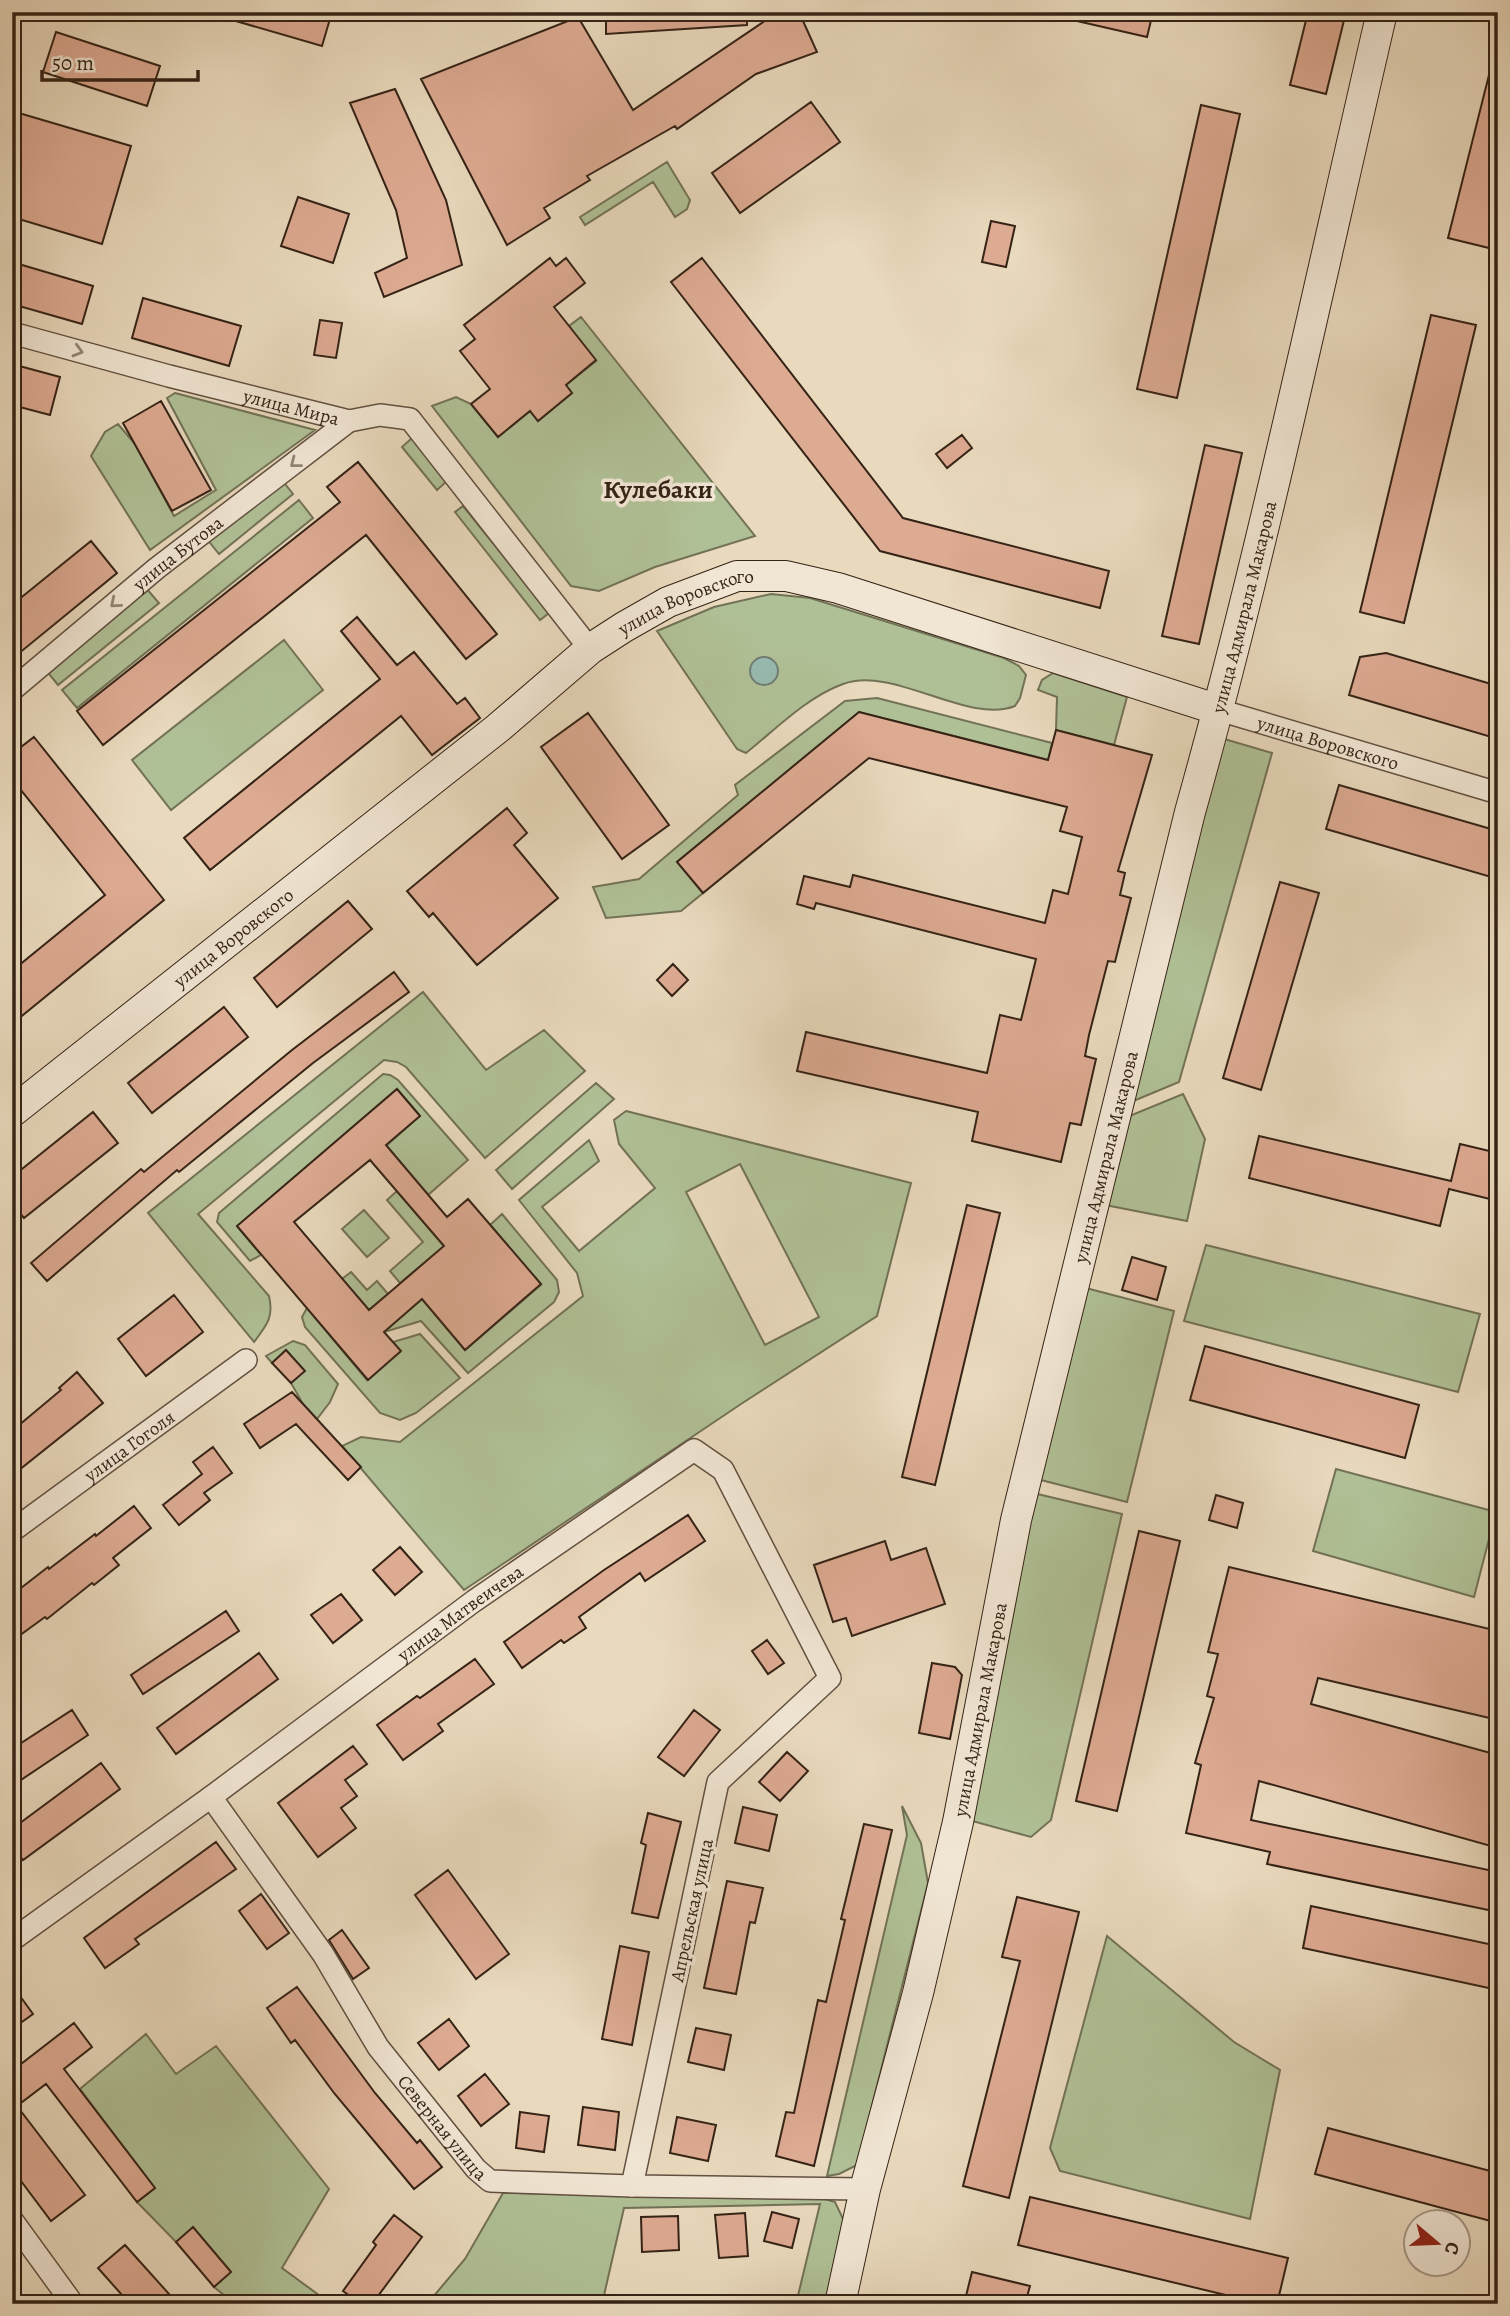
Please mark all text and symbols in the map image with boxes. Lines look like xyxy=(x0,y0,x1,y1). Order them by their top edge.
scale bar xyxy=(42,38,198,82)
text: 50 m xyxy=(52,49,94,77)
one-way arrow xyxy=(72,343,84,357)
street label: улица Мира xyxy=(239,383,342,432)
one-way arrow xyxy=(290,455,303,468)
district label: Кулебаки xyxy=(603,472,713,507)
street label: улица Адмирала Макарова xyxy=(1205,498,1283,717)
street label: улица Бутова xyxy=(127,510,229,598)
street label: улица Воровского xyxy=(612,564,754,642)
one-way arrow xyxy=(111,595,124,607)
street label: улица Воровского xyxy=(1253,710,1402,777)
street label: улица Воровского xyxy=(168,882,299,994)
street label: улица Адмирала Макарова xyxy=(1067,1048,1145,1267)
street label: улица Гоголя xyxy=(78,1404,180,1489)
street label: улица Матвеичева xyxy=(391,1559,529,1668)
street label: улица Адмирала Макарова xyxy=(947,1600,1014,1820)
street label: Апрельская улица xyxy=(664,1836,720,1985)
street label: Северная улица xyxy=(391,2069,493,2187)
north arrow xyxy=(1402,2208,1472,2278)
text: С xyxy=(1438,2238,1466,2258)

